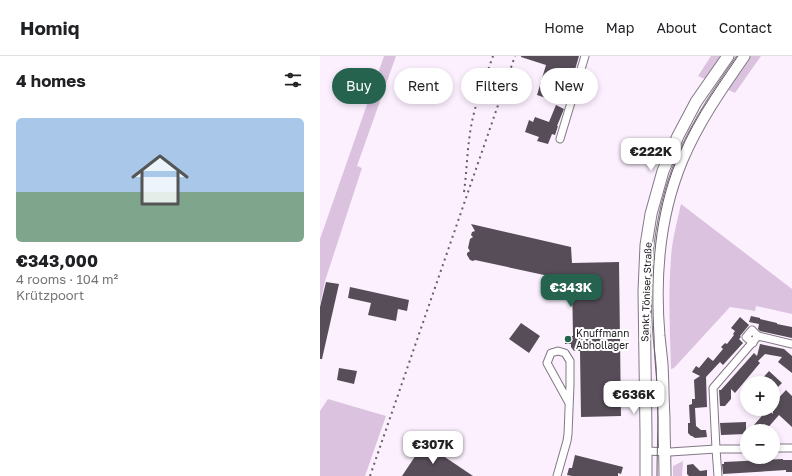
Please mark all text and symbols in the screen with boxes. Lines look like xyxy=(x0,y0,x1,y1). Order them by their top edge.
text: Homiq xyxy=(20,16,79,39)
text: Home xyxy=(544,19,584,36)
text: Map xyxy=(606,19,634,36)
text: About xyxy=(656,19,697,36)
text: Contact xyxy=(719,19,772,36)
chip: Buy xyxy=(332,68,386,104)
chip: Rent xyxy=(394,68,453,104)
chip: Filters xyxy=(461,68,532,104)
chip: New xyxy=(540,68,598,104)
icon: filters xyxy=(282,69,304,91)
text: 4 homes xyxy=(16,70,86,91)
pin: €222K xyxy=(623,138,679,172)
text: €222K xyxy=(630,143,672,159)
icon: home xyxy=(124,144,196,216)
street label: Sankt Töniser Straße xyxy=(638,242,654,342)
text: €343,000 xyxy=(16,250,98,271)
text: 4 rooms · 104 m² xyxy=(16,271,118,287)
pin: €343K xyxy=(543,274,599,308)
text: €343K xyxy=(550,279,592,295)
text: Krützpoort xyxy=(16,287,84,303)
place label: Knuffmann Abhollager xyxy=(576,327,629,351)
marker: Knuffmann Abhollager xyxy=(563,334,573,344)
map controls xyxy=(740,376,780,464)
button: + xyxy=(740,376,780,416)
pin: €636K xyxy=(606,381,662,415)
text: €636K xyxy=(612,386,656,402)
button: − xyxy=(740,424,780,464)
pin: €307K xyxy=(405,431,461,465)
text: €307K xyxy=(412,436,454,452)

